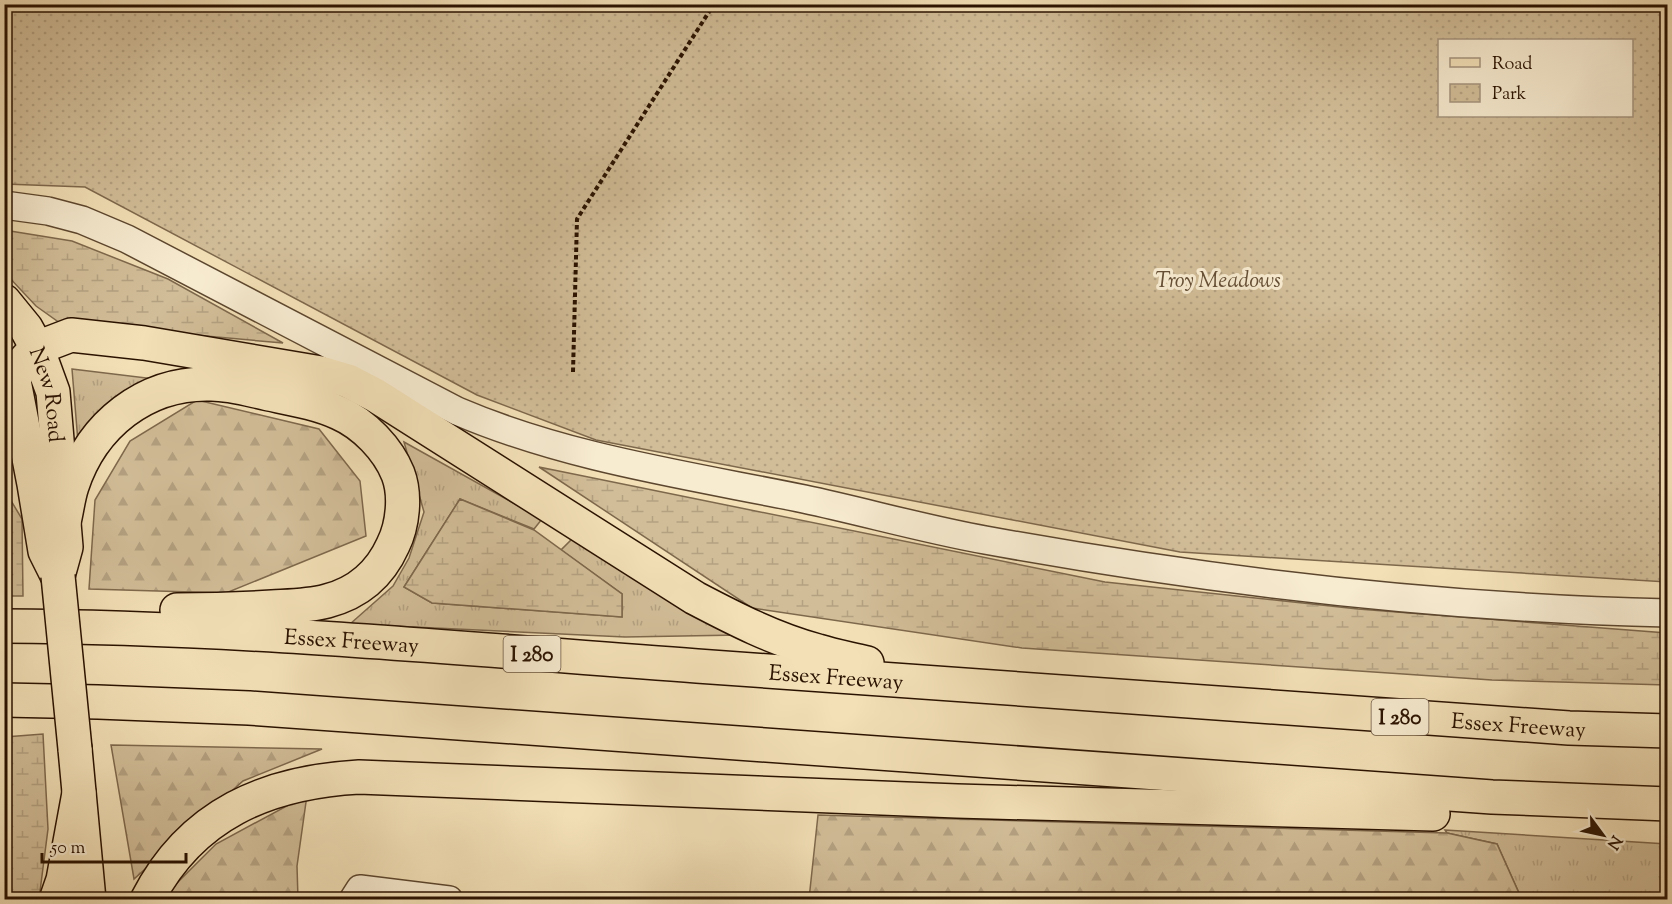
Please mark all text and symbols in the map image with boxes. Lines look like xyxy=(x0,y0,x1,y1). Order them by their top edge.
legend xyxy=(1438,39,1633,117)
text: Road xyxy=(1492,52,1532,78)
text: Park xyxy=(1492,82,1527,108)
park label: Troy Meadows xyxy=(1155,266,1281,298)
street label: New Road xyxy=(19,343,70,444)
street label: Essex Freeway xyxy=(283,623,420,664)
road number: I 280 xyxy=(504,636,560,672)
street label: Essex Freeway xyxy=(767,658,904,700)
road number: I 280 xyxy=(1372,699,1428,735)
street label: Essex Freeway xyxy=(1450,707,1586,748)
north arrow xyxy=(1573,805,1633,865)
scale bar xyxy=(42,826,186,864)
text: N xyxy=(1600,830,1627,854)
text: 50 m xyxy=(50,836,86,862)

